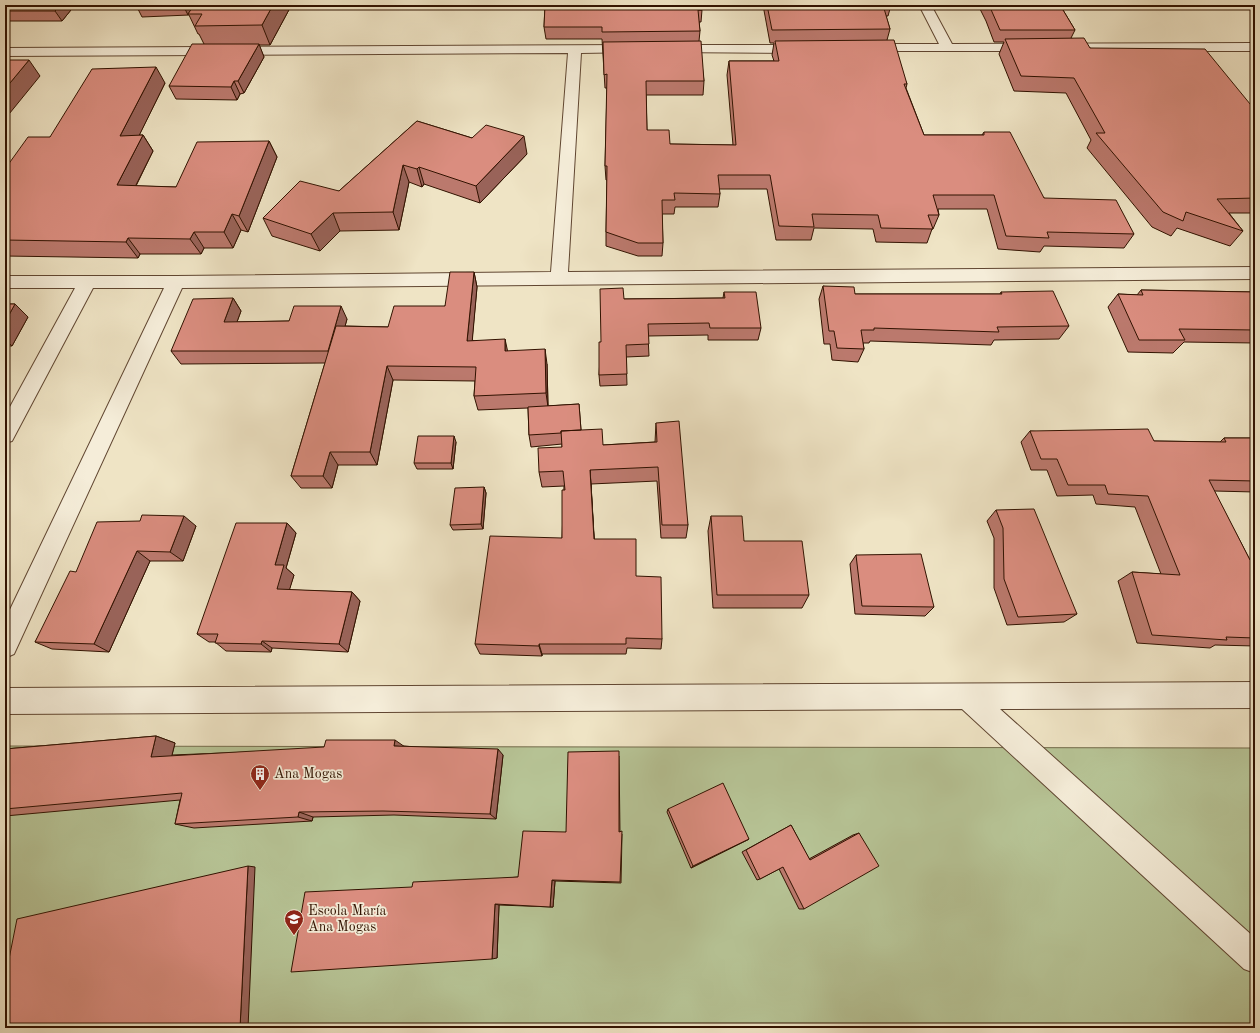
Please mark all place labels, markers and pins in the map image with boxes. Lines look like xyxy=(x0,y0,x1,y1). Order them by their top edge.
building icon: Ana Mogas xyxy=(249,763,271,791)
place label: Ana Mogas xyxy=(274,767,342,781)
place label: Escola María Ana Mogas xyxy=(308,904,387,934)
school or university icon: Escola María Ana Mogas xyxy=(283,908,305,936)

